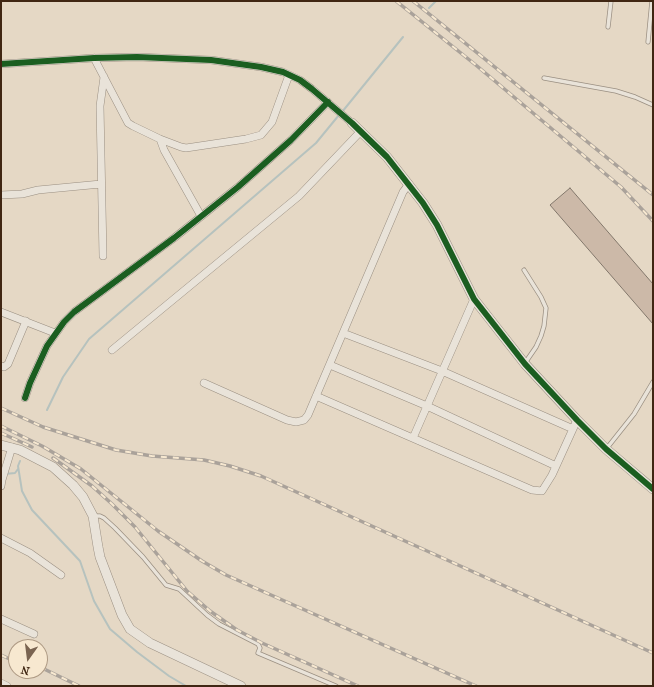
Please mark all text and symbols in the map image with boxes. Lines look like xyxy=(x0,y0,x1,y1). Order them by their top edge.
north arrow xyxy=(8,639,48,679)
text: N xyxy=(20,663,31,677)

